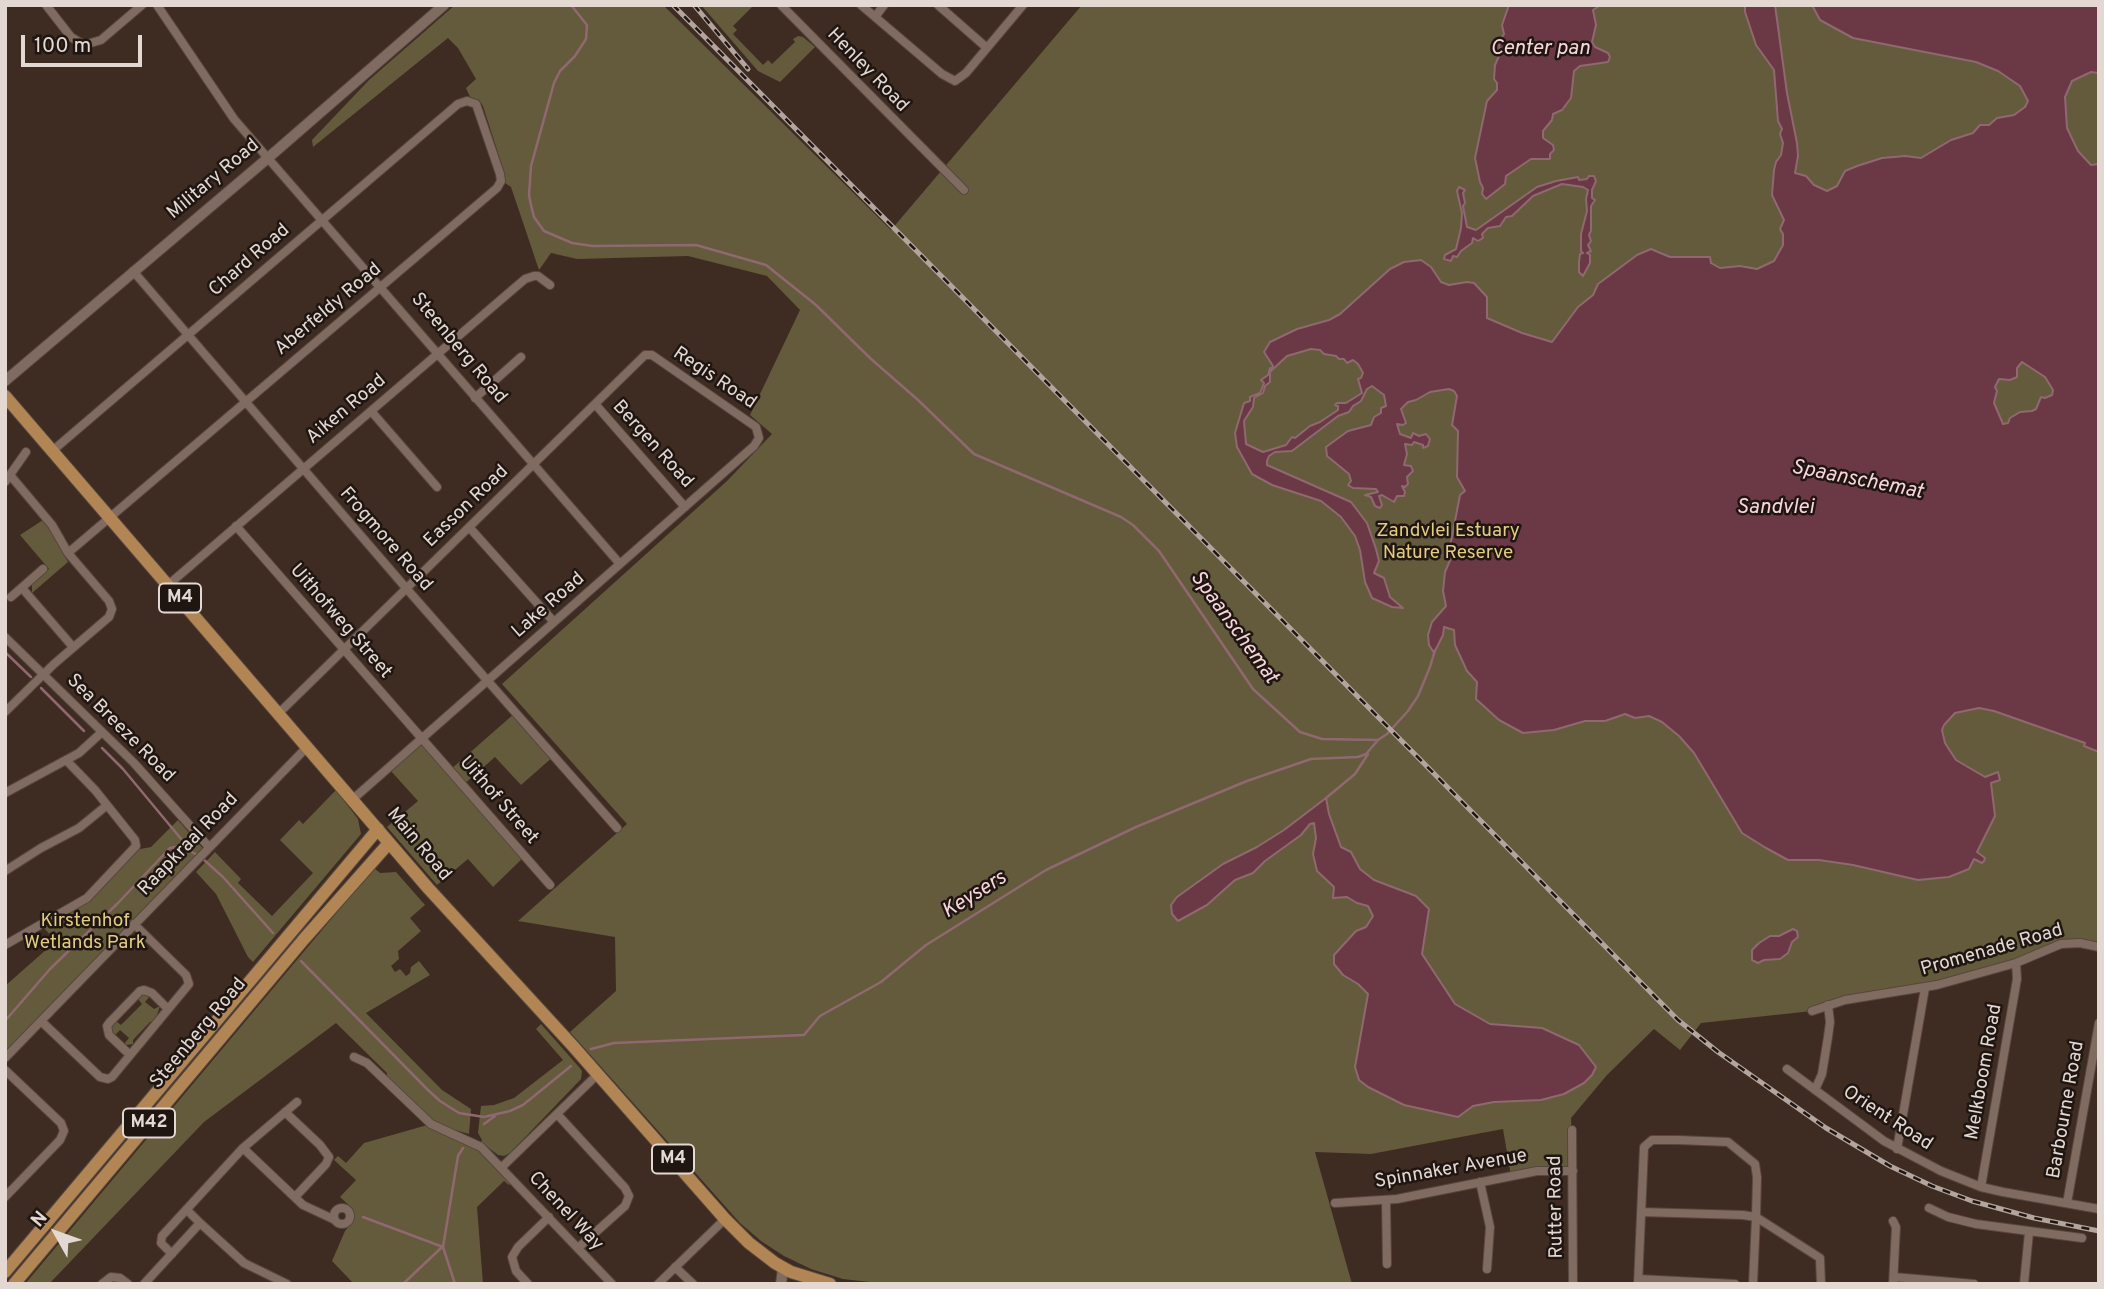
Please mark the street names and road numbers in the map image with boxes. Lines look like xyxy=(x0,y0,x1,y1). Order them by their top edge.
street label: Henley Road xyxy=(821,24,913,118)
street label: Military Road xyxy=(163,135,265,225)
street label: Chard Road xyxy=(205,220,295,302)
street label: Aberfeldy Road xyxy=(271,259,387,361)
street label: Steenberg Road xyxy=(405,289,511,409)
street label: Regis Road xyxy=(668,343,760,415)
street label: Aiken Road xyxy=(303,370,391,450)
street label: Bergen Road xyxy=(607,396,697,494)
street label: Easson Road xyxy=(420,461,514,553)
street label: Frogmore Road xyxy=(334,483,436,597)
street label: Uithofweg Street xyxy=(284,560,396,684)
street label: Lake Road xyxy=(508,568,590,644)
road number: M4 xyxy=(159,584,201,612)
street label: Sea Breeze Road xyxy=(61,670,179,788)
street label: Uithof Street xyxy=(454,752,542,850)
street label: Raapkraal Road xyxy=(134,789,244,901)
street label: Main Road xyxy=(381,804,455,886)
street label: Promenade Road xyxy=(1918,920,2066,982)
street label: Steenberg Road xyxy=(146,974,252,1094)
street label: Melkboom Road xyxy=(1962,1002,2008,1142)
street label: Barbourne Road xyxy=(2044,1039,2090,1181)
street label: Orient Road xyxy=(1838,1082,1936,1156)
road number: M42 xyxy=(123,1108,175,1138)
road number: M4 xyxy=(652,1144,694,1174)
street label: Spinnaker Avenue xyxy=(1373,1145,1529,1195)
street label: Rutter Road xyxy=(1545,1155,1569,1259)
street label: Chenel Way xyxy=(523,1168,607,1256)

